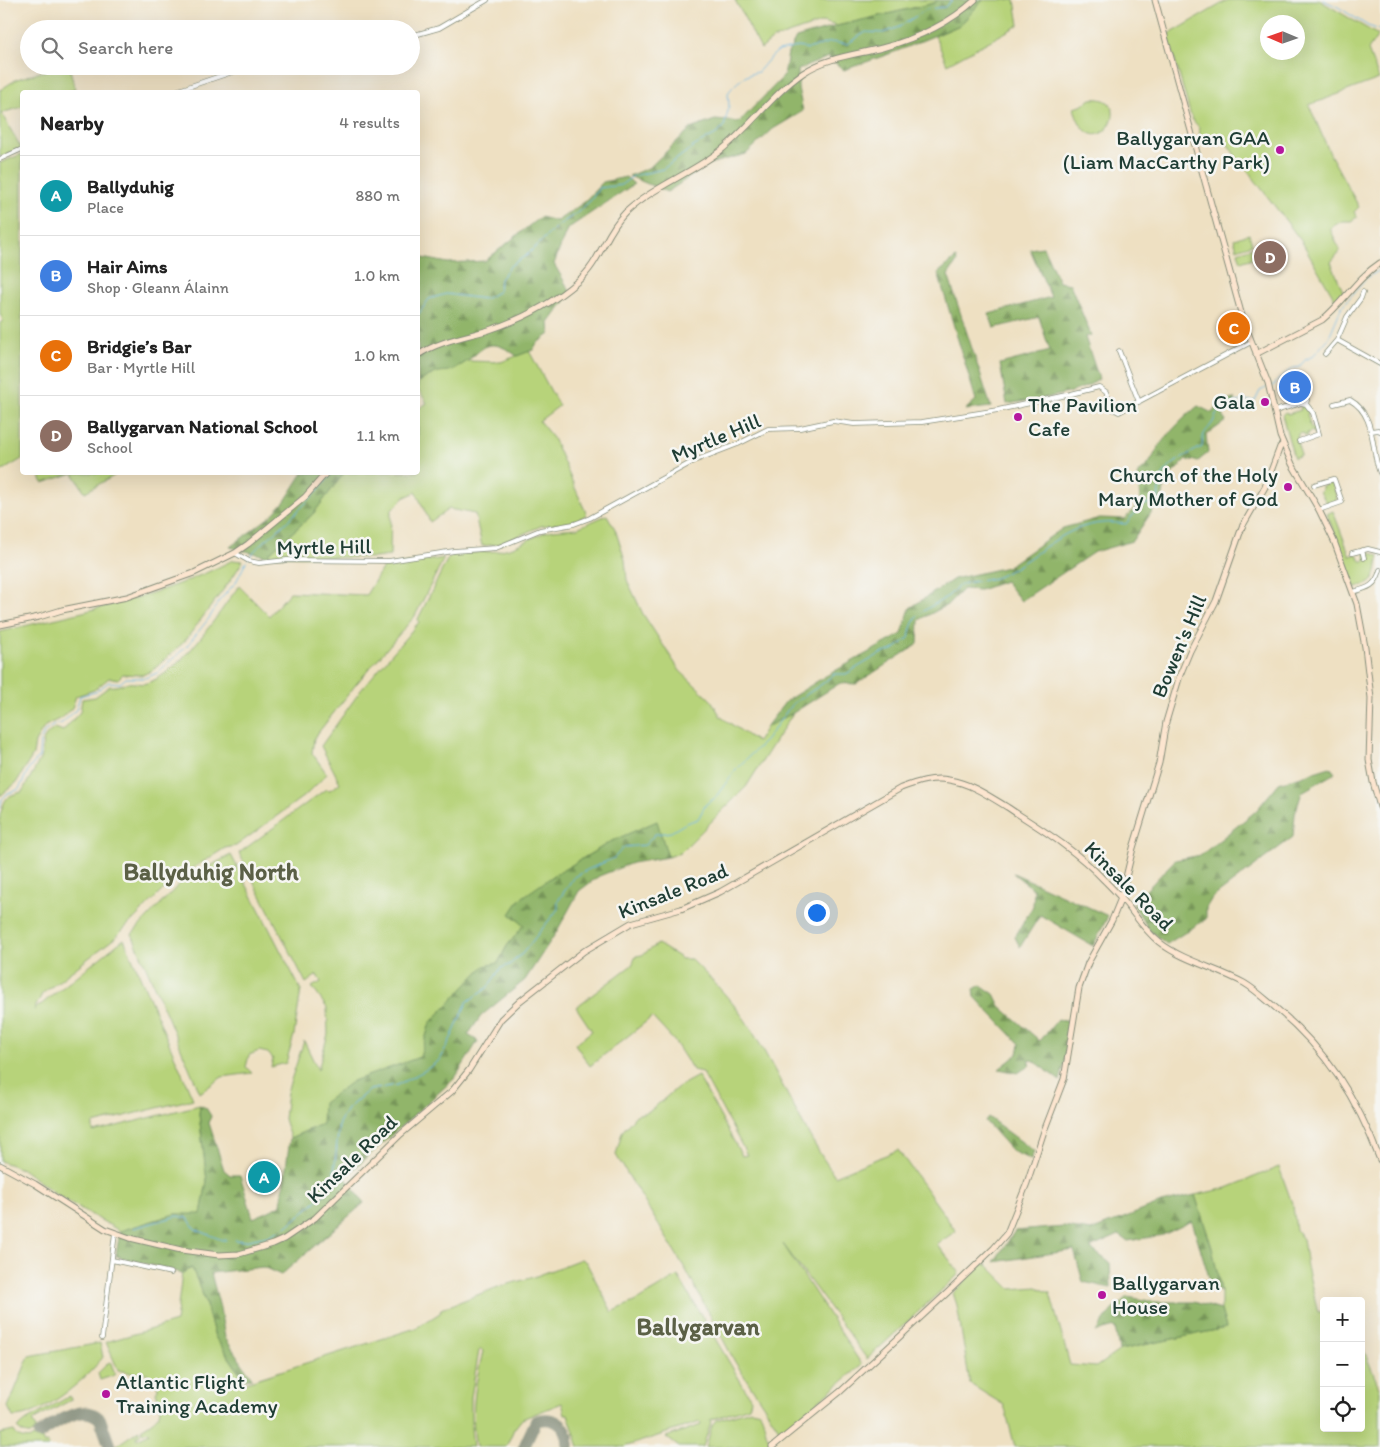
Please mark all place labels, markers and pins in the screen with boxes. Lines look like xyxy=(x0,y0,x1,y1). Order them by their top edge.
place label: Ballygarvan GAA (Liam MacCarthy Park) xyxy=(1063,125,1271,174)
marker: Ballygarvan GAA (Liam MacCarthy Park) xyxy=(1274,144,1286,156)
pin: D xyxy=(1254,238,1286,276)
pin: C xyxy=(1218,309,1250,347)
pin: B xyxy=(1279,368,1311,406)
place label: Gala xyxy=(1213,389,1255,414)
place label: The Pavilion Cafe xyxy=(1028,392,1137,441)
marker: Gala xyxy=(1259,396,1271,408)
marker: The Pavilion Cafe xyxy=(1012,411,1024,423)
place label: Church of the Holy Mary Mother of God xyxy=(1098,462,1278,511)
marker: Church of the Holy Mary Mother of God xyxy=(1282,481,1294,493)
pin: A xyxy=(248,1158,280,1196)
place label: Ballygarvan House xyxy=(1112,1270,1220,1319)
marker: Ballygarvan House xyxy=(1096,1289,1108,1301)
place label: Atlantic Flight Training Academy xyxy=(116,1369,278,1418)
marker: Atlantic Flight Training Academy xyxy=(100,1388,112,1400)

